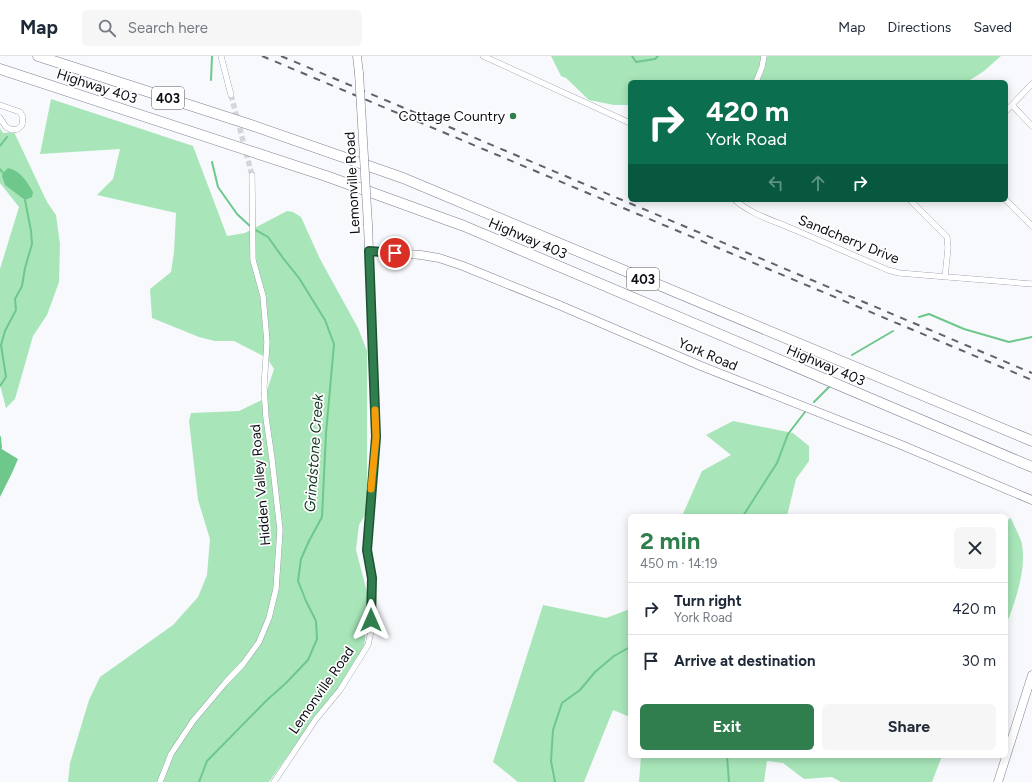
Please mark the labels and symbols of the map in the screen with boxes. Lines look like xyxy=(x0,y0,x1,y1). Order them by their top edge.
street label: Highway 403 xyxy=(54,65,139,107)
road number: 403 xyxy=(152,87,184,109)
place label: Cottage Country xyxy=(399,108,506,125)
marker: Cottage Country xyxy=(508,111,518,121)
street label: Lemonville Road xyxy=(341,131,364,235)
street label: Sandcherry Drive xyxy=(796,211,902,268)
street label: Highway 403 xyxy=(486,214,570,263)
pin xyxy=(378,236,412,270)
road number: 403 xyxy=(627,268,659,290)
street label: York Road xyxy=(676,334,740,375)
street label: Highway 403 xyxy=(784,341,868,390)
water label: Grindstone Creek xyxy=(301,392,327,513)
street label: Hidden Valley Road xyxy=(247,423,274,546)
position arrow xyxy=(350,599,392,641)
street label: Lemonville Road xyxy=(285,643,358,737)

